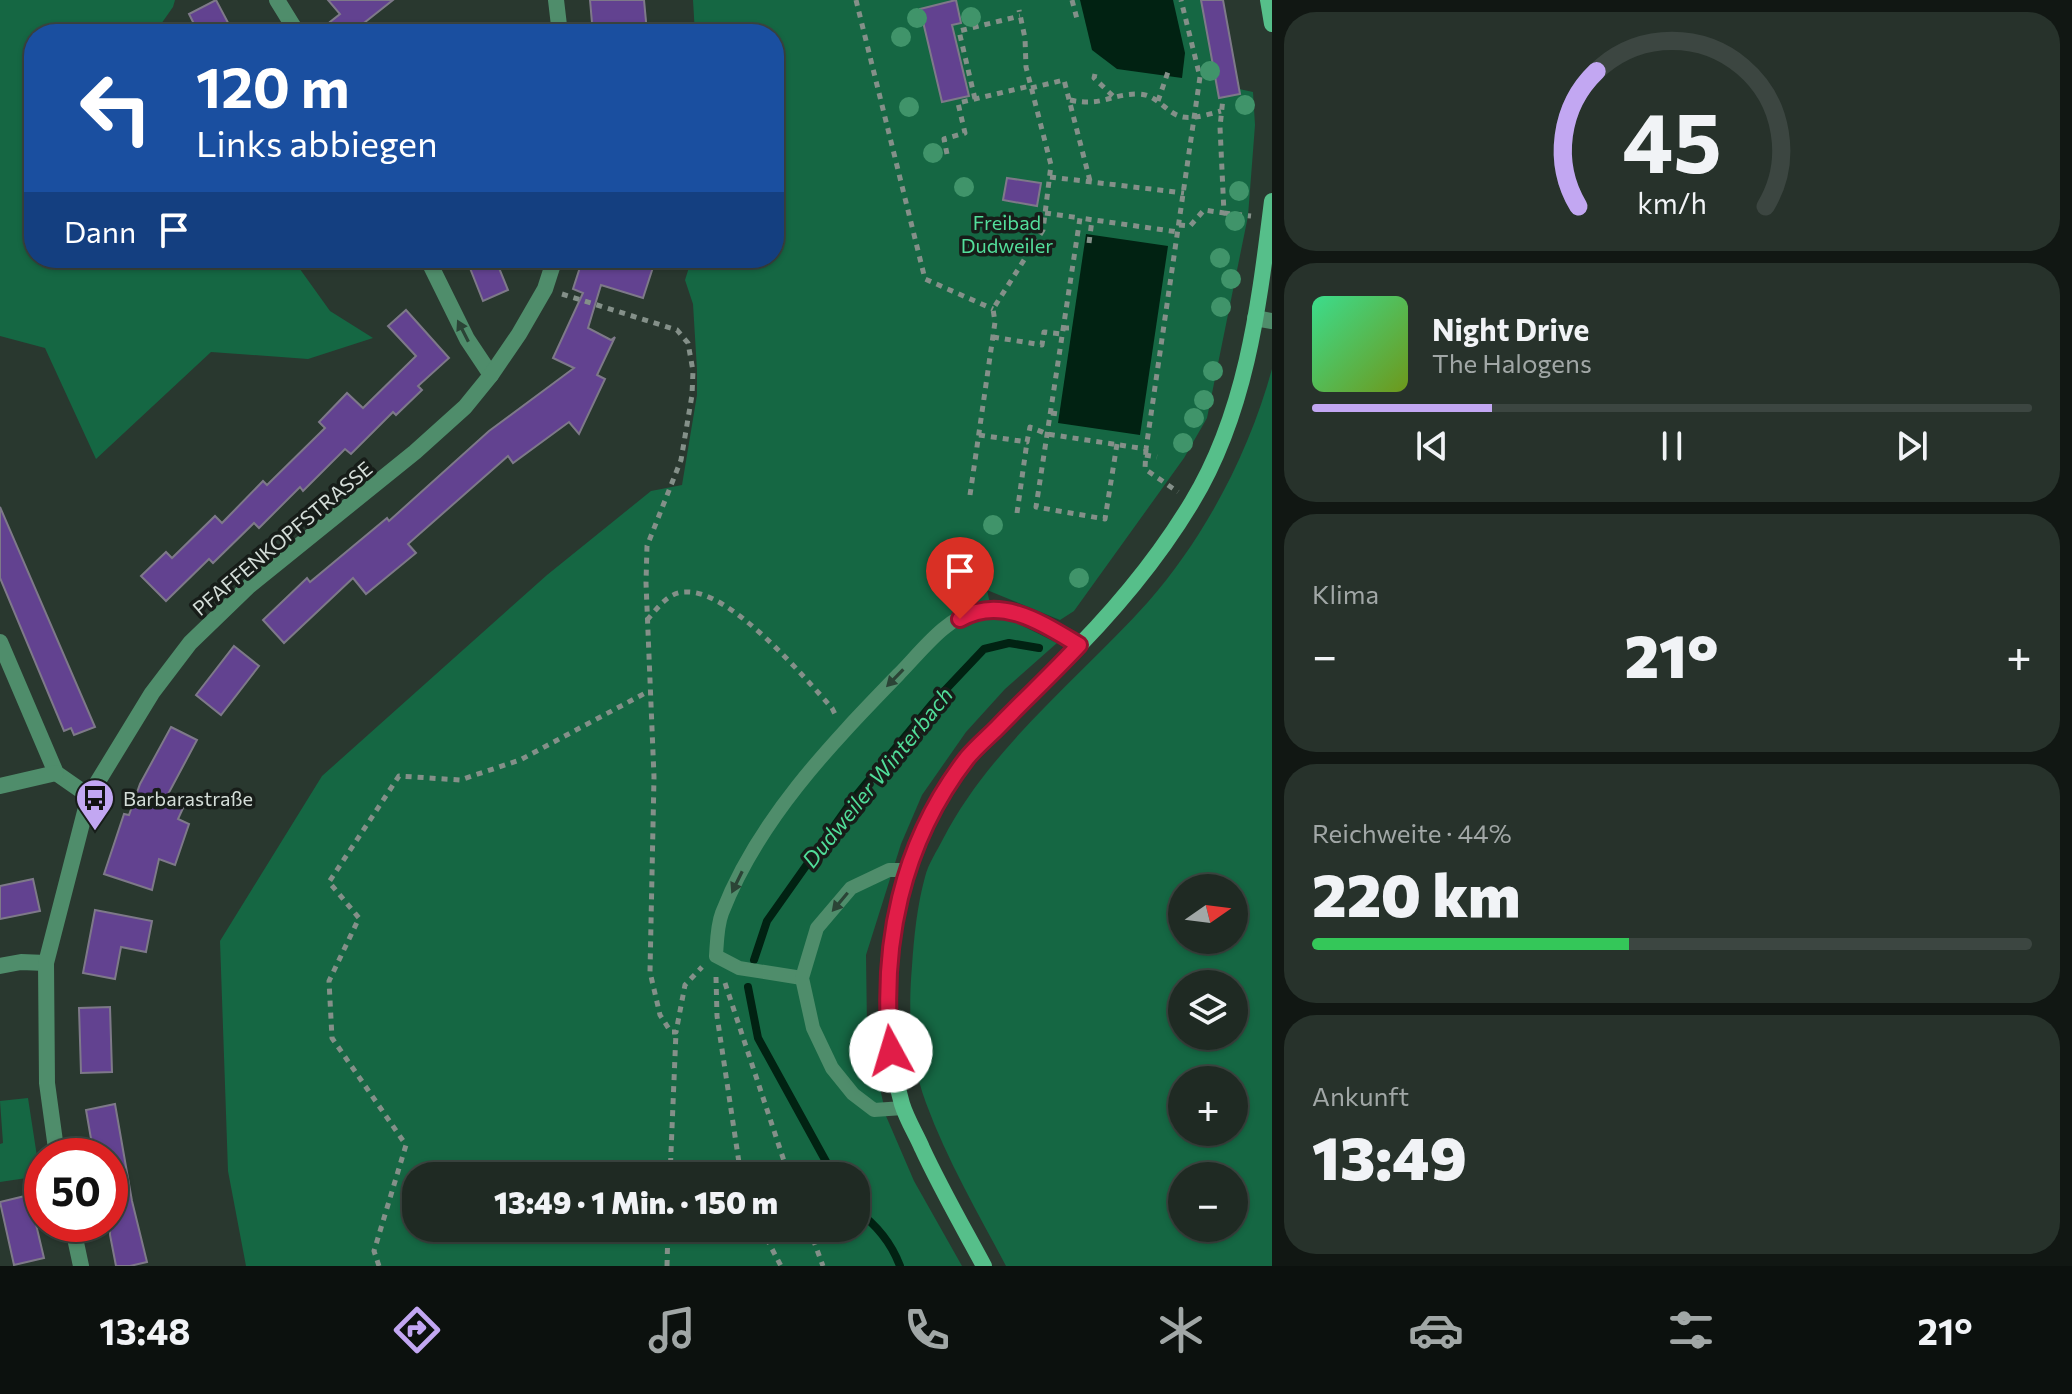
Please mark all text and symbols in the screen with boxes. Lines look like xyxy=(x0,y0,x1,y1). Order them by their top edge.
text: 120 m xyxy=(196,51,350,120)
icon: left xyxy=(64,56,168,160)
text: 45 xyxy=(1622,88,1722,190)
text: Links abbiegen xyxy=(196,120,438,164)
text: km/h xyxy=(1637,186,1707,221)
icon: arrive xyxy=(152,208,196,252)
park label: Freibad Dudweiler xyxy=(961,210,1053,257)
text: Dann xyxy=(64,212,136,249)
text: Night Drive xyxy=(1432,310,1589,347)
one-way arrow xyxy=(457,320,471,342)
text: The Halogens xyxy=(1432,347,1592,378)
icon: previous xyxy=(1410,424,1454,468)
icon: pause xyxy=(1650,424,1694,468)
icon: next xyxy=(1890,424,1934,468)
street label: PFAFFENKOPFSTRASSE xyxy=(187,456,377,620)
pin xyxy=(926,537,994,619)
icon: arrive xyxy=(938,549,982,593)
text: Klima xyxy=(1312,578,1379,609)
text: 21° xyxy=(1624,617,1719,690)
text: − xyxy=(1312,627,1337,681)
text: + xyxy=(2006,627,2032,681)
one-way arrow xyxy=(887,668,905,687)
water label: Dudweiler Winterbach xyxy=(796,681,958,873)
bus stop icon: Barbarastraße xyxy=(74,777,116,832)
place label: Barbarastraße xyxy=(123,786,253,810)
text: Reichweite · 44% xyxy=(1312,817,1512,848)
text: 220 km xyxy=(1312,856,1520,929)
one-way arrow xyxy=(730,871,744,894)
north arrow xyxy=(1168,874,1248,954)
map controls xyxy=(1168,874,1248,1242)
one-way arrow xyxy=(832,892,849,912)
button: layers xyxy=(1168,970,1248,1050)
position arrow xyxy=(849,1009,933,1093)
button: + xyxy=(1168,1066,1248,1146)
text: Ankunft xyxy=(1312,1080,1409,1111)
text: 13:49 xyxy=(1312,1119,1467,1192)
speed limit sign: 50 xyxy=(24,1138,128,1242)
button: − xyxy=(1168,1162,1248,1242)
text: 13:49 · 1 Min. · 150 m xyxy=(494,1183,778,1220)
icon: directions xyxy=(389,1302,445,1358)
icon: music xyxy=(644,1302,700,1358)
icon: phone xyxy=(899,1302,955,1358)
icon: climate xyxy=(1153,1302,1209,1358)
icon: car xyxy=(1408,1302,1464,1358)
icon: filters xyxy=(1663,1302,1719,1358)
text: 13:48 xyxy=(99,1308,190,1352)
text: 21° xyxy=(1917,1308,1973,1352)

